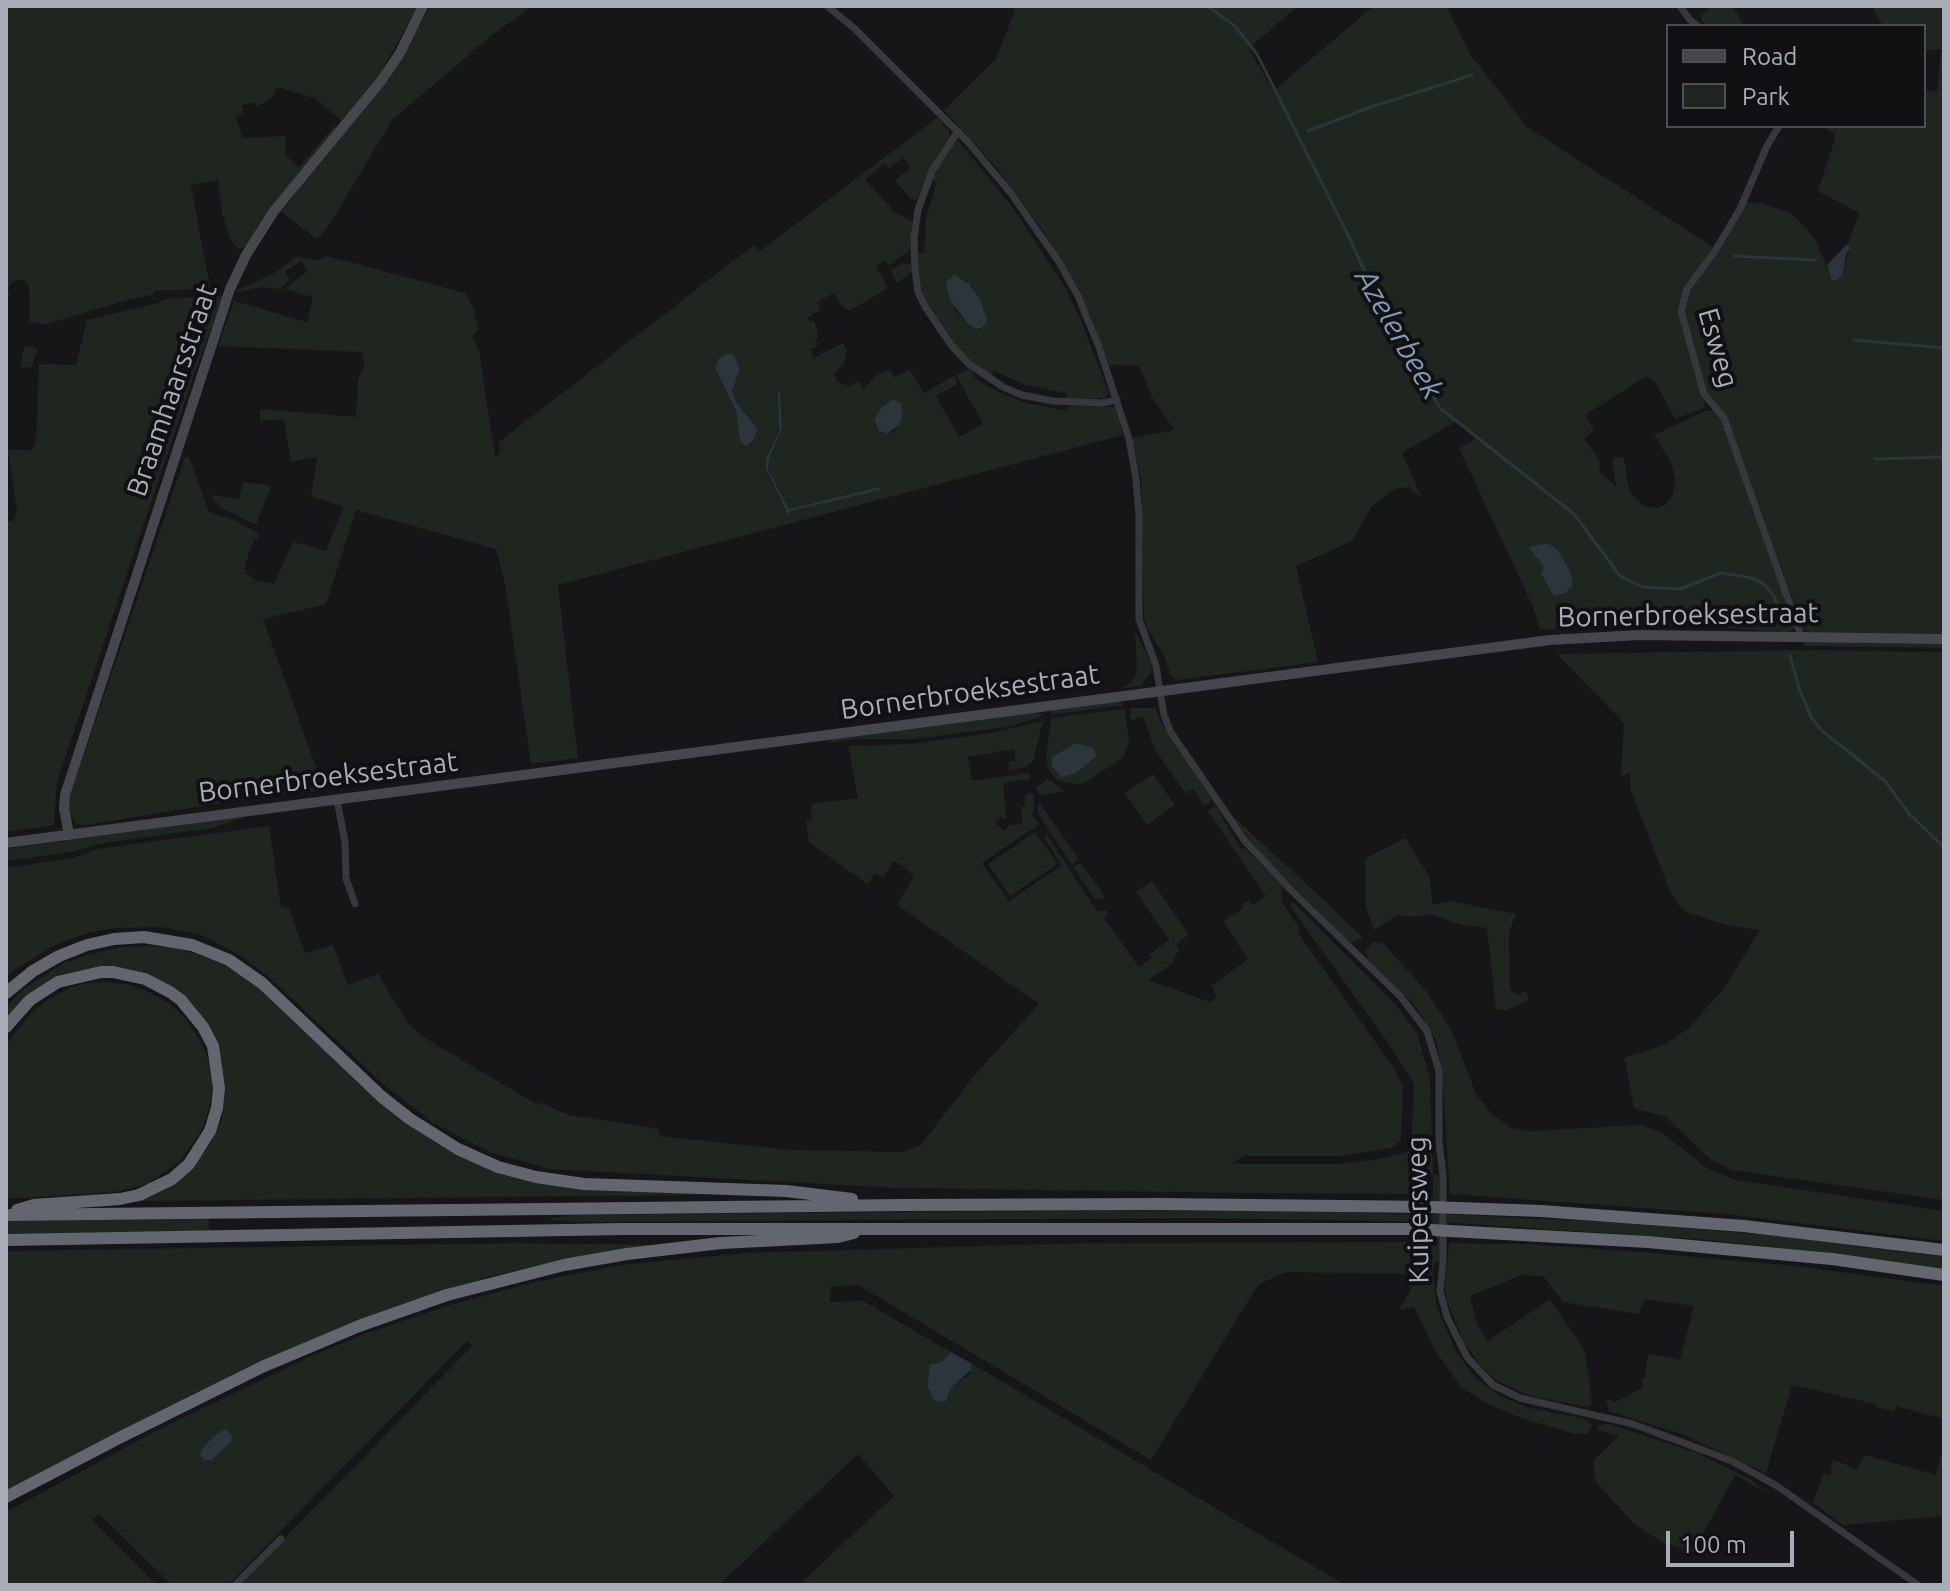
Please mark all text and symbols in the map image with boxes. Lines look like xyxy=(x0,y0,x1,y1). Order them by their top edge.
legend xyxy=(1666,24,1926,128)
text: Road xyxy=(1742,43,1797,70)
text: Park xyxy=(1742,83,1790,110)
water label: Azelerbeek xyxy=(1347,262,1451,406)
street label: Braamhaarsstraat xyxy=(120,279,224,501)
street label: Esweg xyxy=(1691,304,1745,392)
street label: Bornerbroeksestraat xyxy=(1557,596,1819,634)
street label: Bornerbroeksestraat xyxy=(838,657,1102,727)
street label: Bornerbroeksestraat xyxy=(196,744,460,810)
street label: Kuipersweg xyxy=(1400,1136,1436,1284)
scale bar xyxy=(1670,1515,1798,1565)
text: 100 m xyxy=(1680,1531,1747,1558)

